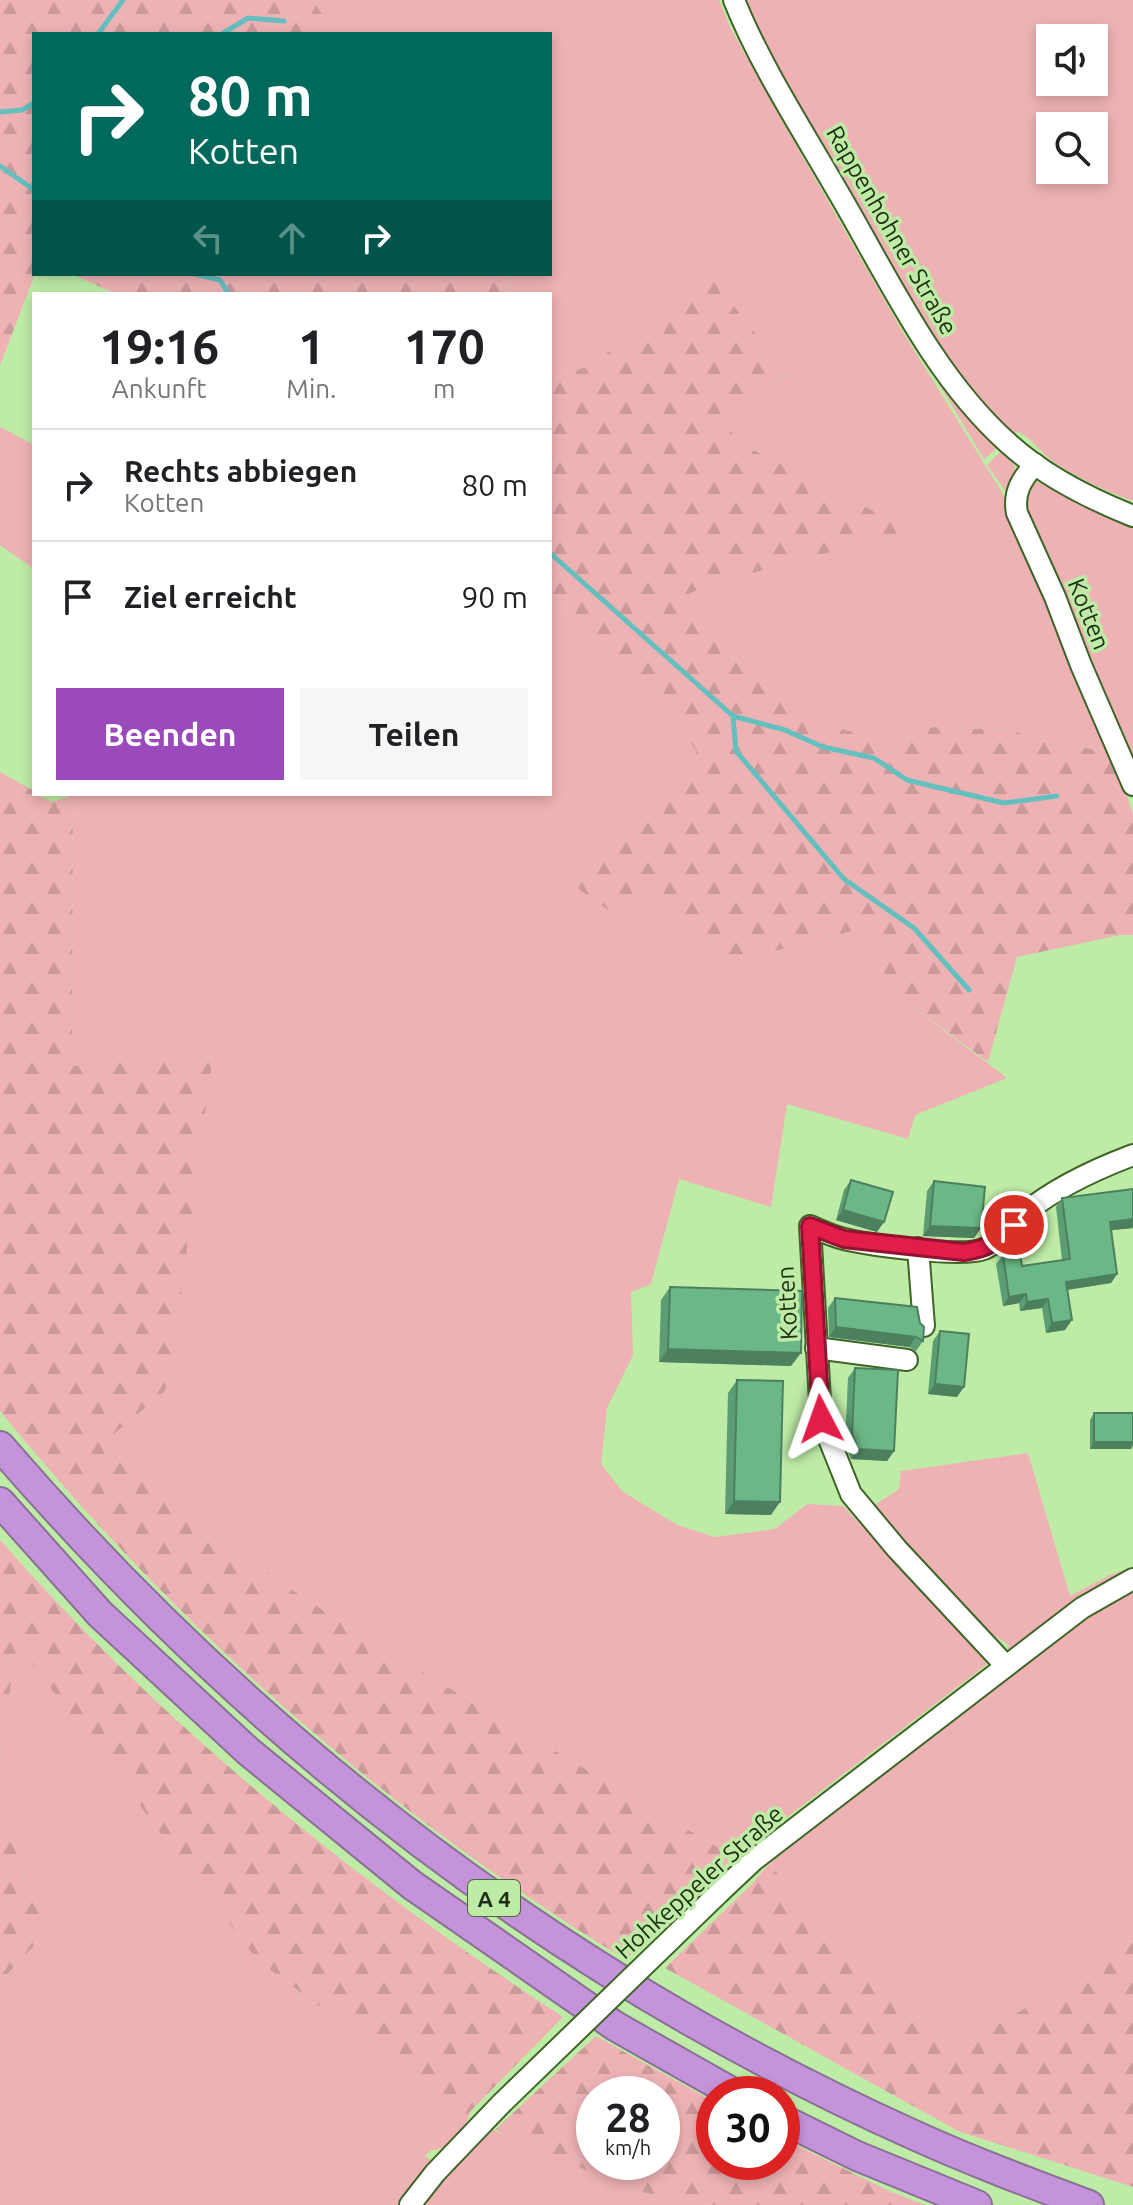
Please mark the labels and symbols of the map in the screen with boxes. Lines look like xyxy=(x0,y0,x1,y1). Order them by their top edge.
street label: Rappenhohner Straße xyxy=(821,121,963,339)
street label: Kotten xyxy=(1063,575,1115,653)
pin xyxy=(980,1191,1048,1259)
street label: Kotten xyxy=(772,1265,802,1341)
position arrow xyxy=(779,1377,863,1461)
street label: Hohkeppeler Straße xyxy=(610,1800,788,1964)
road number: A 4 xyxy=(468,1880,520,1916)
speed limit sign: 30 xyxy=(696,2076,800,2180)

